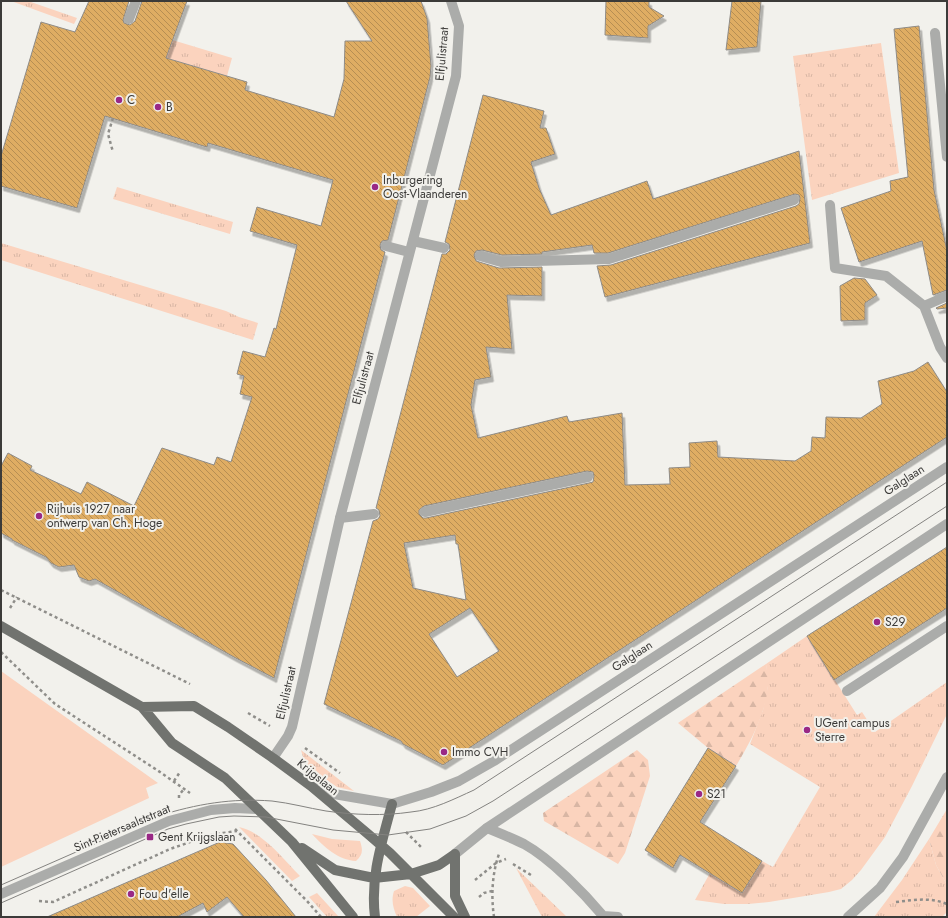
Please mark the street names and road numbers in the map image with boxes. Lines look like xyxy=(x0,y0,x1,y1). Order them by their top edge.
street label: Elfjulistraat xyxy=(431,26,453,82)
street label: Elfjulistraat xyxy=(347,349,379,407)
street label: Galglaan xyxy=(880,460,928,500)
street label: Galglaan xyxy=(608,636,656,676)
street label: Elfjulistraat xyxy=(271,664,301,721)
street label: Krijgslaan xyxy=(293,754,343,800)
street label: Sint-Pietersaalststraat xyxy=(71,799,173,857)

